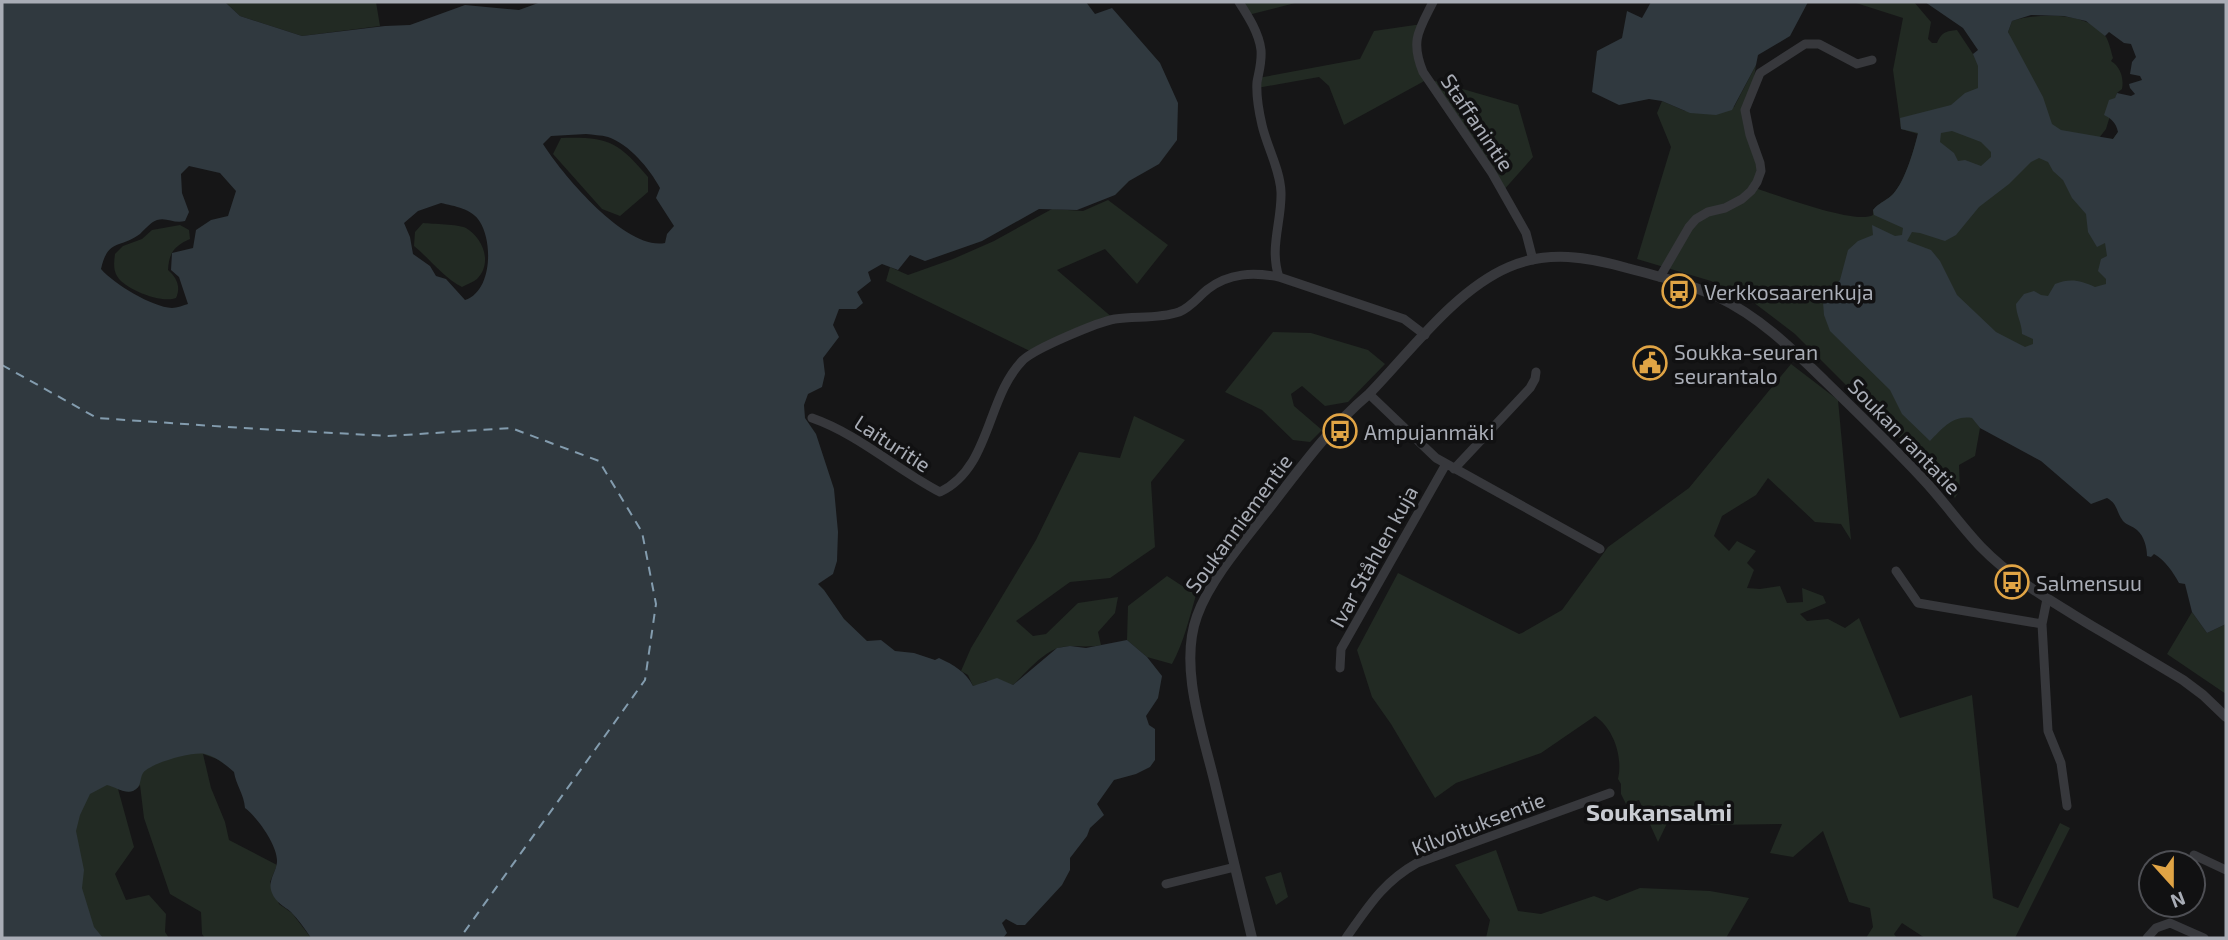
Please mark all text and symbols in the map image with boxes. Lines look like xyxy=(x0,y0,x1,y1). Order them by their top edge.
street label: Staffanintie xyxy=(1436,69,1520,175)
bus stop icon: Verkkosaarenkuja xyxy=(1660,272,1698,310)
place label: Verkkosaarenkuja xyxy=(1704,279,1873,305)
place label: Soukka-seuran seurantalo xyxy=(1674,339,1818,388)
public building icon: Soukka-seuran seurantalo xyxy=(1631,344,1669,382)
street label: Soukan rantatie xyxy=(1844,373,1966,499)
street label: Laituritie xyxy=(850,409,936,477)
bus stop icon: Ampujanmäki xyxy=(1321,412,1359,450)
place label: Ampujanmäki xyxy=(1364,419,1494,445)
street label: Soukanniementie xyxy=(1179,449,1297,597)
street label: Ivar Ståhlen kuja xyxy=(1324,481,1423,632)
bus stop icon: Salmensuu xyxy=(1993,563,2031,601)
place label: Salmensuu xyxy=(2036,570,2142,595)
street label: Kilvoituksentie xyxy=(1408,786,1548,860)
district label: Soukansalmi xyxy=(1586,797,1732,826)
north arrow xyxy=(2137,849,2207,919)
text: N xyxy=(2168,887,2189,914)

